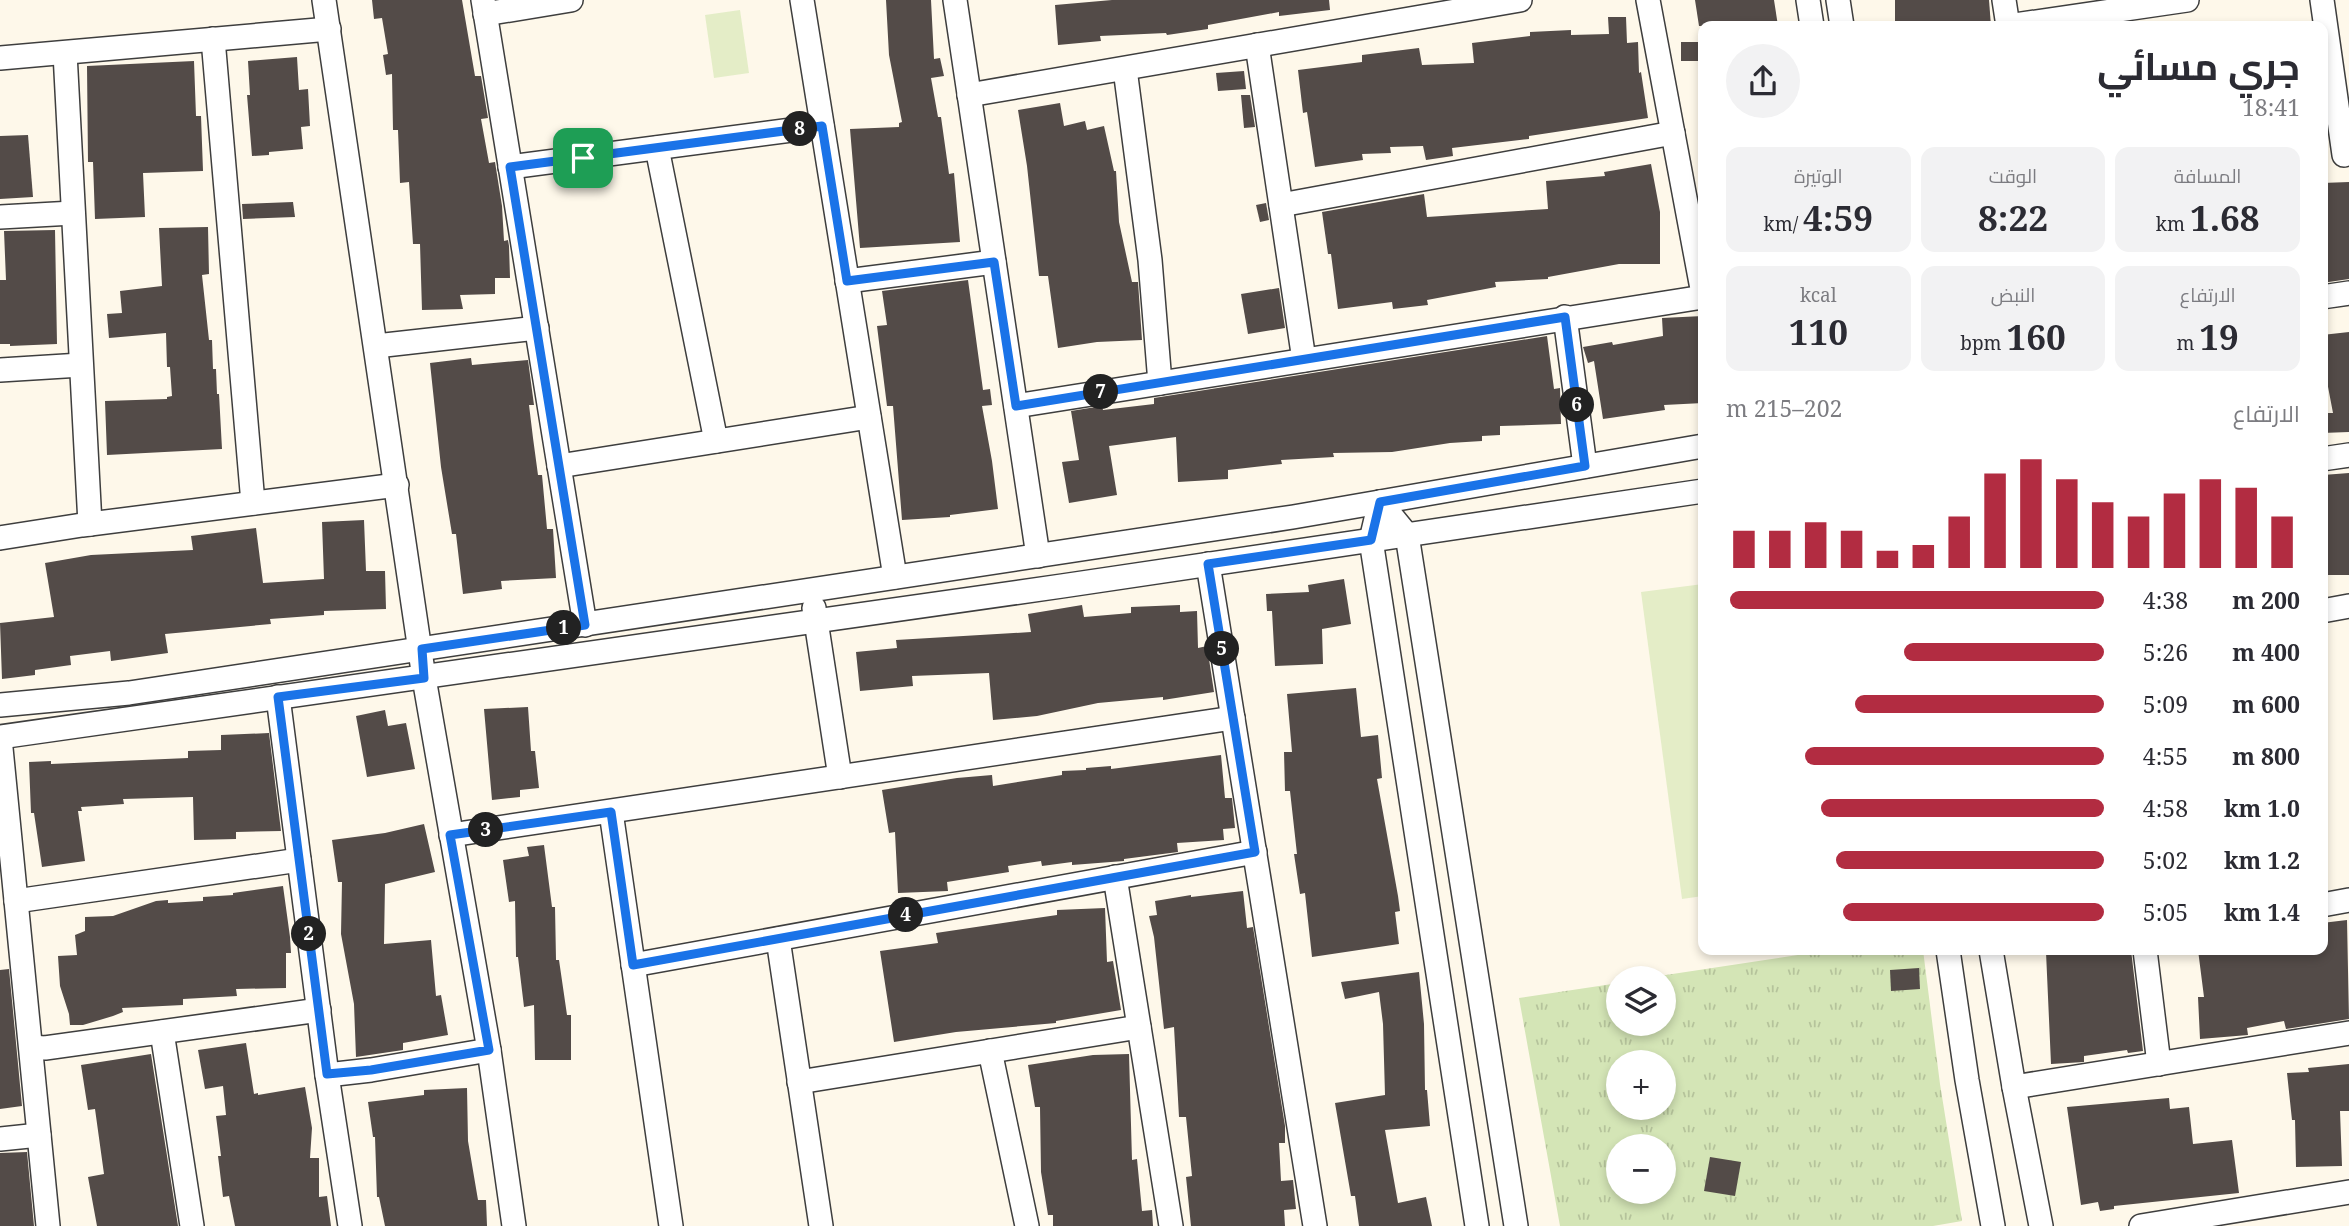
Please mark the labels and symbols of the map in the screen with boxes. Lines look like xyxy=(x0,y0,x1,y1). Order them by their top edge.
pin: 8 xyxy=(782,111,818,146)
pin xyxy=(553,128,613,188)
pin: 7 xyxy=(1084,374,1118,410)
pin: 6 xyxy=(1560,388,1594,422)
pin: 1 xyxy=(546,610,582,646)
pin: 5 xyxy=(1204,632,1240,666)
pin: 3 xyxy=(468,812,504,848)
pin: 4 xyxy=(888,898,923,932)
pin: 2 xyxy=(292,916,326,951)

